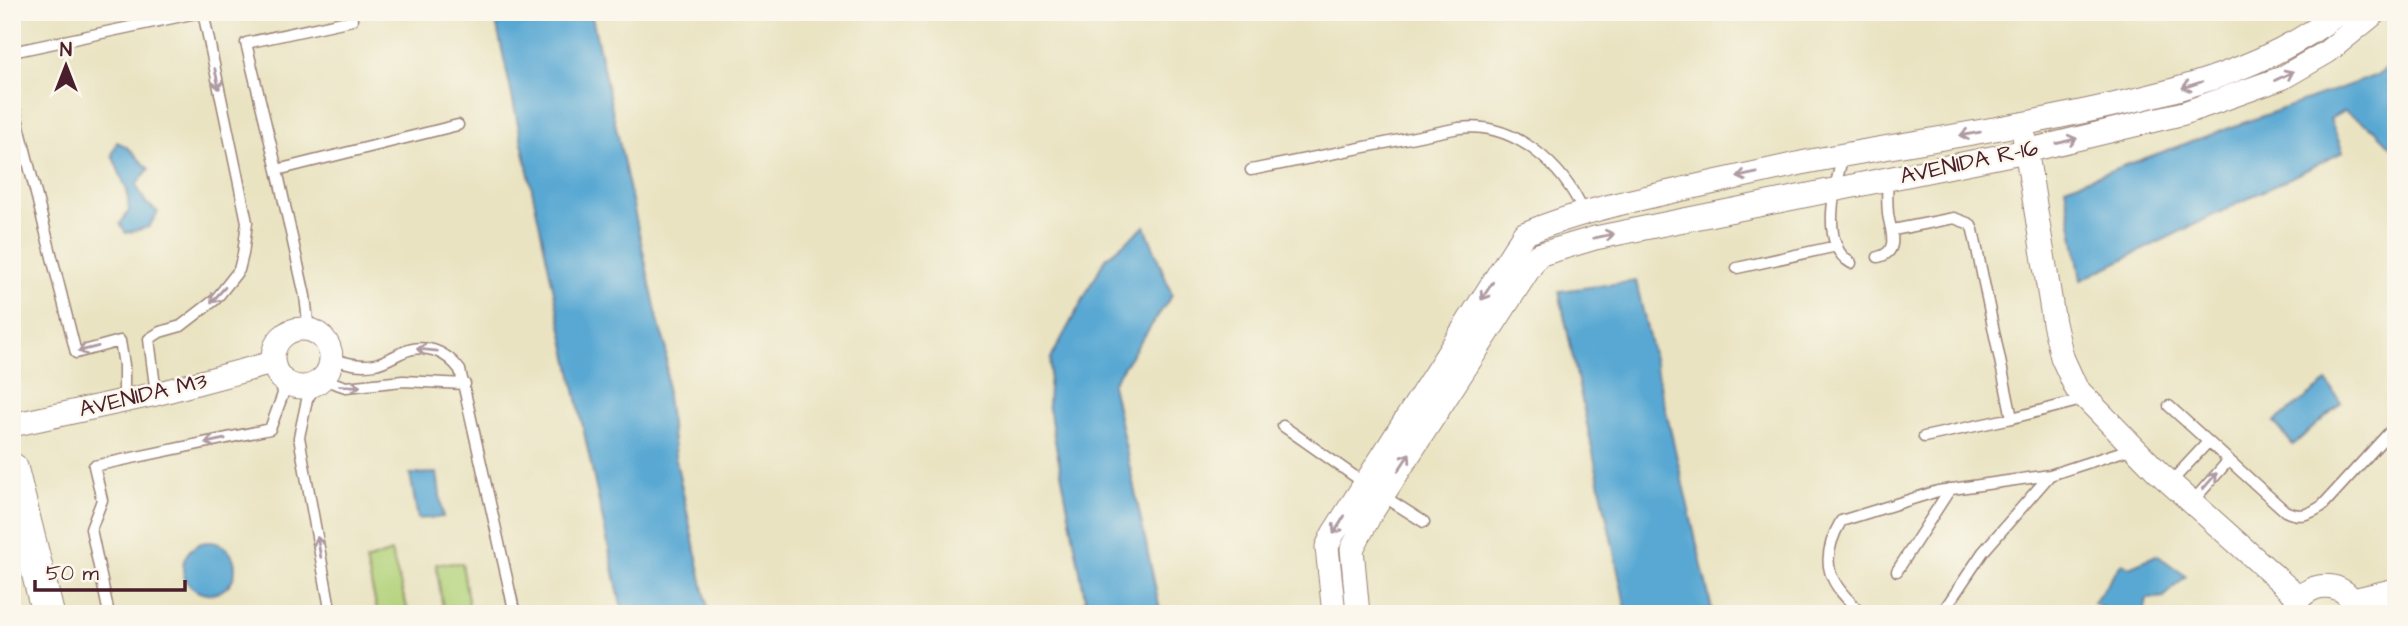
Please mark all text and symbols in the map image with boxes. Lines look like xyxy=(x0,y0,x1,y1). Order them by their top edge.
north arrow xyxy=(32,32,102,102)
text: N xyxy=(60,37,72,64)
one-way arrow xyxy=(211,67,225,90)
one-way arrow xyxy=(2273,68,2294,82)
one-way arrow xyxy=(2182,80,2204,93)
one-way arrow xyxy=(1959,127,1982,141)
street label: AVENIDA R-16 xyxy=(1897,132,2041,192)
one-way arrow xyxy=(2055,134,2078,147)
one-way arrow xyxy=(1736,170,1758,183)
one-way arrow xyxy=(1592,229,1615,242)
one-way arrow xyxy=(1479,280,1493,300)
one-way arrow xyxy=(210,286,227,303)
one-way arrow xyxy=(77,343,99,356)
one-way arrow xyxy=(416,344,439,357)
street label: AVENIDA M3 xyxy=(76,365,210,425)
one-way arrow xyxy=(338,379,361,392)
one-way arrow xyxy=(204,434,227,448)
one-way arrow xyxy=(1397,453,1411,473)
one-way arrow xyxy=(2202,472,2218,490)
one-way arrow xyxy=(1332,514,1346,534)
one-way arrow xyxy=(311,536,325,559)
scale bar xyxy=(35,549,186,593)
text: 50 m xyxy=(46,559,100,588)

